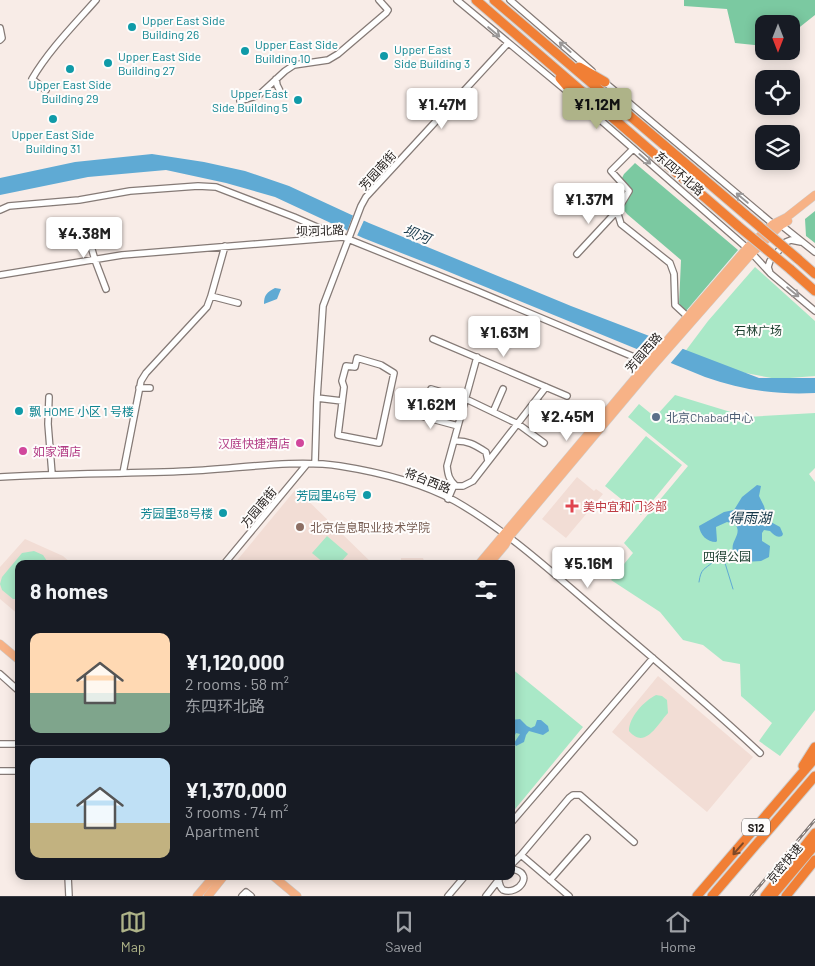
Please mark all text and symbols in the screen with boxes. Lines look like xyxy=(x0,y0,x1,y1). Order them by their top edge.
place label: Upper East Side Building 26 xyxy=(142,13,225,41)
north arrow xyxy=(755,15,800,60)
map controls xyxy=(755,15,800,170)
marker: Upper East Side Building 26 xyxy=(126,21,138,33)
one-way arrow xyxy=(487,26,500,37)
place label: Upper East Side Building 10 xyxy=(255,37,338,65)
one-way arrow xyxy=(558,41,571,53)
place label: Upper East Side Building 3 xyxy=(394,42,470,70)
marker: Upper East Side Building 10 xyxy=(239,45,251,57)
place label: Upper East Side Building 27 xyxy=(118,49,201,77)
marker: Upper East Side Building 3 xyxy=(378,50,390,62)
marker: Upper East Side Building 27 xyxy=(102,57,114,69)
marker: Upper East Side Building 29 xyxy=(64,63,76,75)
button: locate xyxy=(755,70,800,115)
place label: Upper East Side Building 29 xyxy=(28,77,112,105)
place label: Upper East Side Building 5 xyxy=(212,86,288,114)
pin: ¥1.47M xyxy=(401,88,483,130)
pin: ¥1.12M xyxy=(556,88,638,130)
marker: Upper East Side Building 5 xyxy=(292,94,304,106)
text: ¥1.47M xyxy=(418,94,466,113)
text: ¥1.12M xyxy=(573,94,621,113)
marker: Upper East Side Building 31 xyxy=(47,113,59,125)
button: layers xyxy=(755,125,800,170)
place label: Upper East Side Building 31 xyxy=(11,127,95,155)
street label: 芳园南街 xyxy=(356,147,398,193)
street label: 东四环北路 xyxy=(653,148,707,198)
one-way arrow xyxy=(638,153,651,164)
pin: ¥1.37M xyxy=(548,182,630,225)
text: ¥1.37M xyxy=(565,189,613,208)
one-way arrow xyxy=(736,192,749,203)
pin: ¥4.38M xyxy=(43,216,125,259)
water label: 坝河 xyxy=(401,221,436,248)
street label: 坝河北路 xyxy=(296,222,344,238)
text: ¥4.38M xyxy=(57,223,111,242)
one-way arrow xyxy=(786,287,799,298)
pin: ¥1.63M xyxy=(463,316,545,358)
text: ¥1.63M xyxy=(479,322,529,341)
park label: 石林广场 xyxy=(734,323,782,337)
street label: 芳园西路 xyxy=(622,329,664,375)
pin: ¥1.62M xyxy=(390,388,472,430)
text: ¥1.62M xyxy=(406,394,456,413)
pin: ¥2.45M xyxy=(526,400,608,442)
place label: 飘 HOME 小区 1 号楼 xyxy=(29,404,134,418)
marker: 飘 HOME 小区 1 号楼 xyxy=(13,405,25,417)
text: ¥2.45M xyxy=(540,406,594,425)
place label: 北京Chabad中心 xyxy=(666,410,753,424)
marker: 北京Chabad中心 xyxy=(650,411,662,423)
place label: 汉庭快捷酒店 xyxy=(218,436,290,450)
marker: 汉庭快捷酒店 xyxy=(294,437,306,449)
place label: 如家酒店 xyxy=(33,444,81,458)
marker: 如家酒店 xyxy=(17,445,29,457)
street label: 将台西路 xyxy=(403,465,453,495)
street label: 方园南街 xyxy=(237,484,279,530)
place label: 芳园里46号 xyxy=(296,488,357,502)
marker: 芳园里46号 xyxy=(361,489,373,501)
marker: 美中宜和门诊部 xyxy=(565,499,579,513)
place label: 美中宜和门诊部 xyxy=(583,499,667,513)
place label: 芳园里38号楼 xyxy=(141,506,213,520)
marker: 芳园里38号楼 xyxy=(217,507,229,519)
water label: 得雨湖 xyxy=(729,509,773,526)
place label: 北京信息职业技术学院 xyxy=(310,520,430,534)
marker: 北京信息职业技术学院 xyxy=(294,521,306,533)
pin: ¥5.16M xyxy=(547,546,629,589)
park label: 四得公园 xyxy=(703,549,751,563)
text: ¥5.16M xyxy=(563,553,613,572)
icon: filters xyxy=(472,576,500,604)
text: 8 homes xyxy=(30,578,108,603)
text: ¥1,120,000 xyxy=(185,649,285,674)
icon: home xyxy=(70,653,130,713)
text: 2 rooms · 58 m² xyxy=(185,674,289,693)
text: 东四环北路 xyxy=(185,696,265,715)
text: ¥1,370,000 xyxy=(185,777,287,802)
icon: home xyxy=(70,778,130,838)
text: 3 rooms · 74 m² xyxy=(185,802,288,821)
road number: S12 xyxy=(742,819,770,836)
text: Apartment xyxy=(185,821,260,840)
street label: 京密快速 xyxy=(763,840,805,886)
one-way arrow xyxy=(732,842,743,855)
tab: Map xyxy=(119,908,147,955)
tab: Saved xyxy=(385,908,422,955)
tab: Home xyxy=(660,908,696,955)

